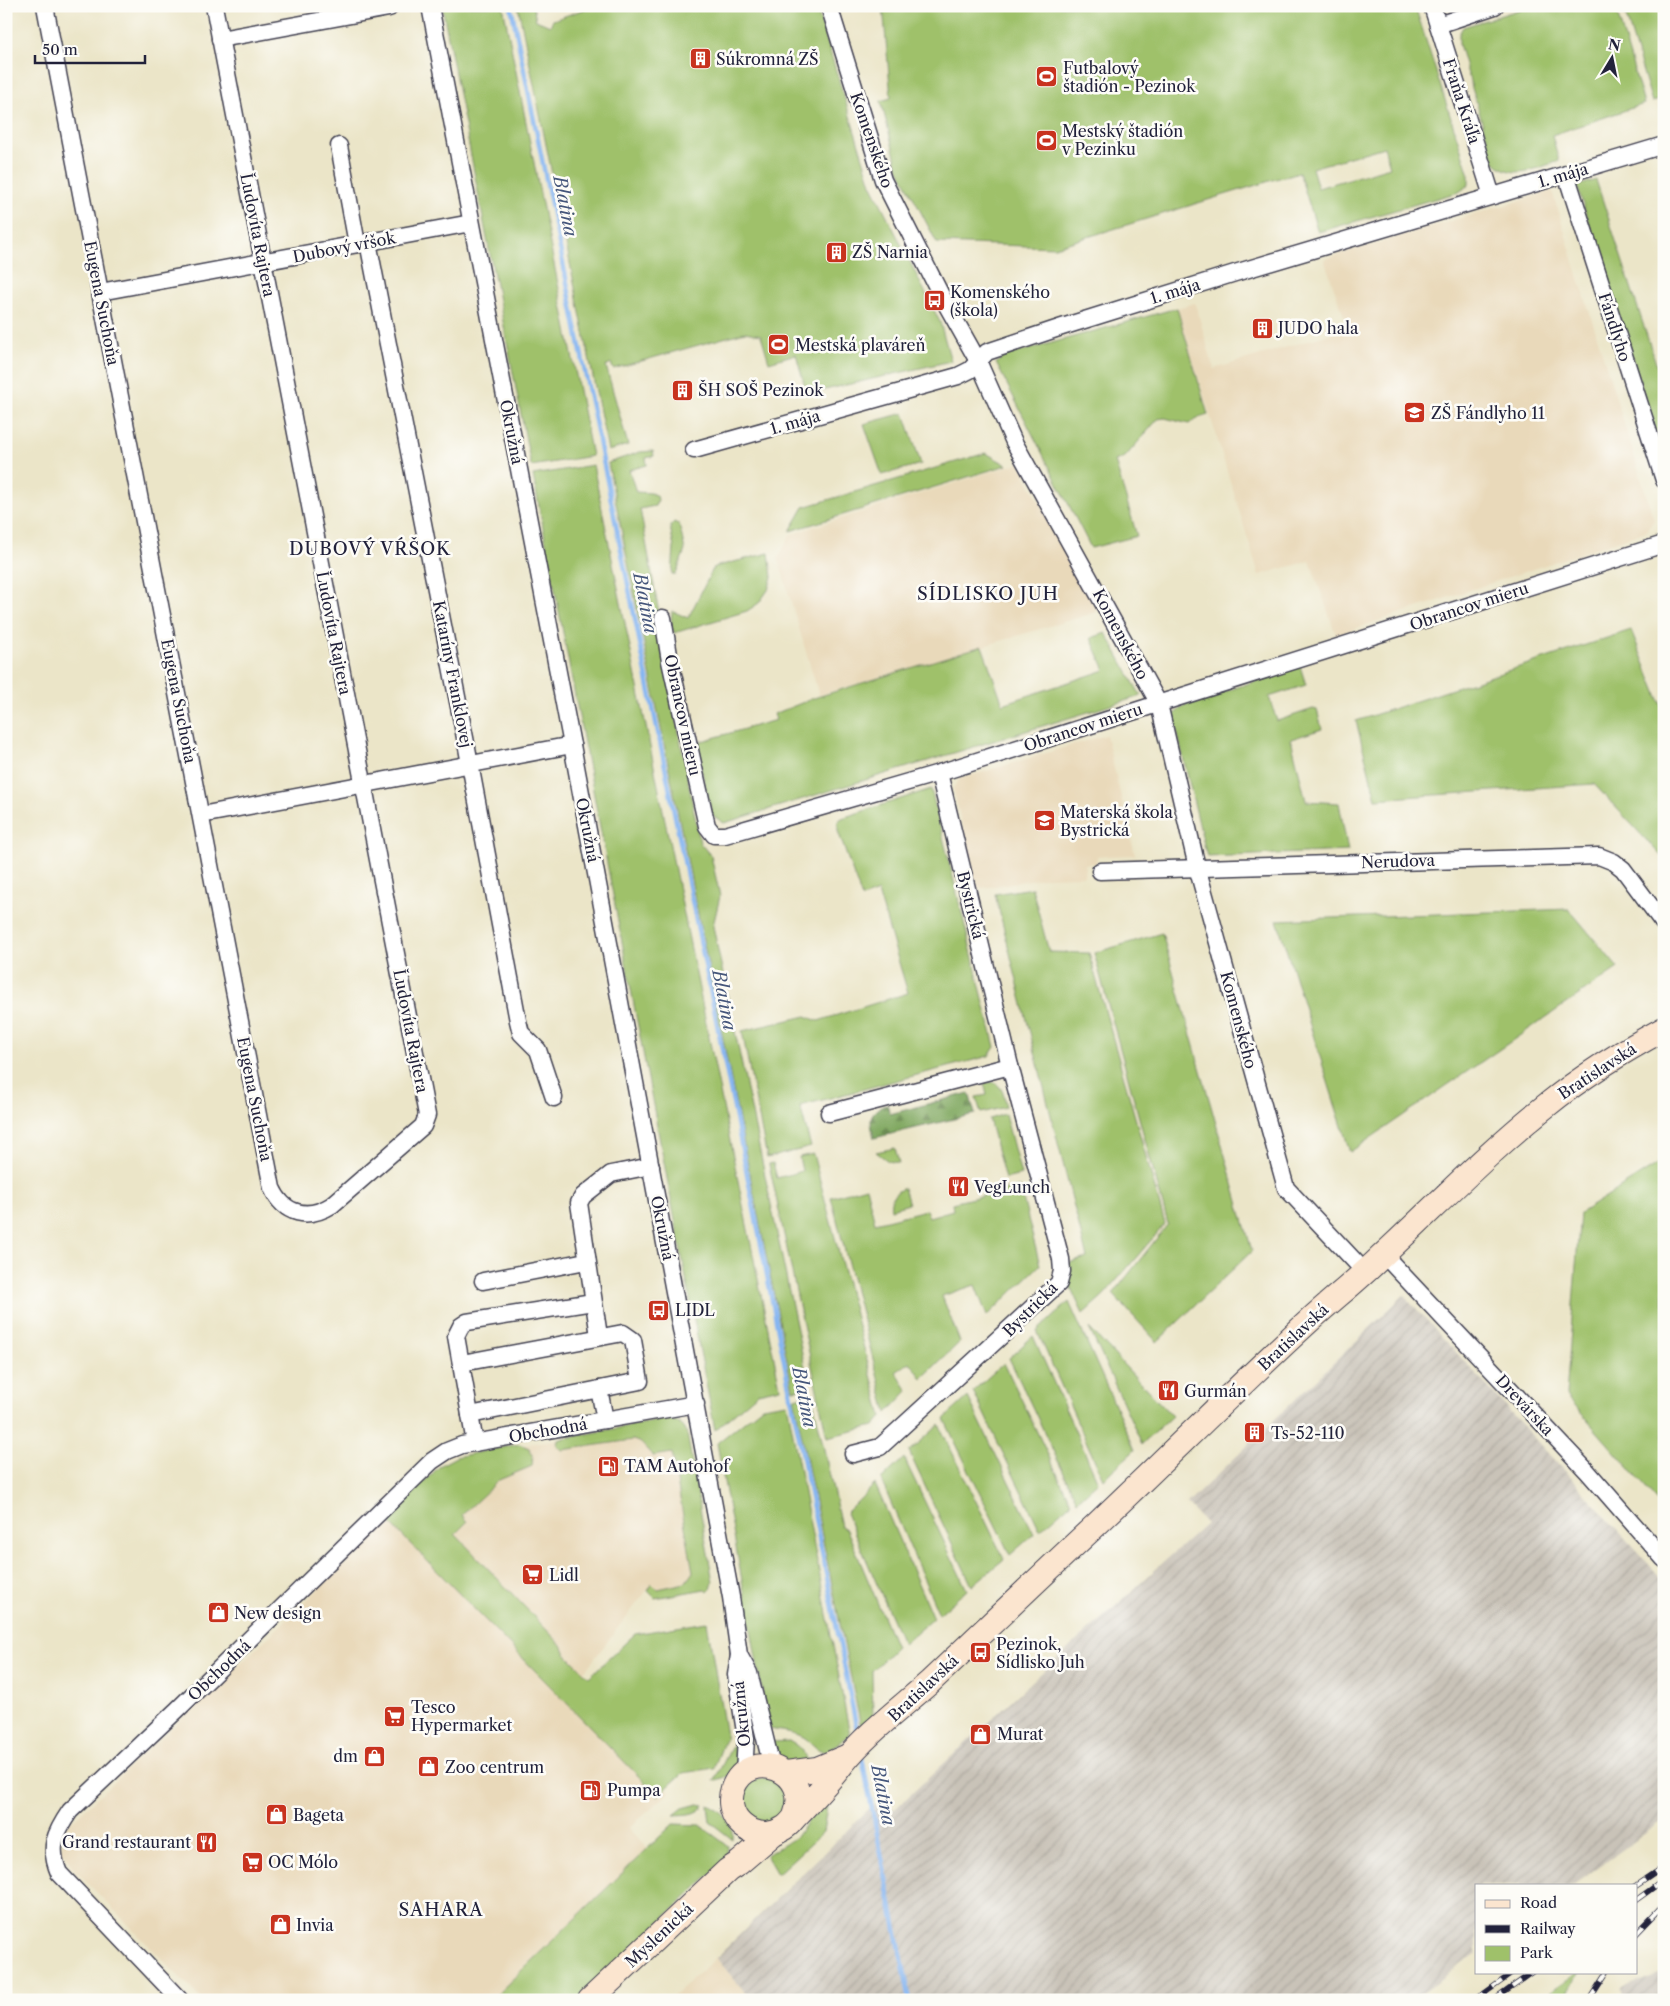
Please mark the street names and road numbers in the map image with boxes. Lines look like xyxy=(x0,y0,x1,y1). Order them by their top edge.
street label: Fraňa Kráľa xyxy=(1439,56,1485,147)
street label: Komenského xyxy=(846,89,898,191)
street label: 1. mája xyxy=(1535,158,1591,192)
street label: Ľudovíta Rajtera xyxy=(236,171,281,299)
street label: Dubový vŕšok xyxy=(291,227,398,267)
street label: Eugena Suchoňa xyxy=(80,239,124,368)
street label: 1. mája xyxy=(1147,274,1203,308)
street label: Fándlyho xyxy=(1594,290,1636,364)
street label: Okružná xyxy=(496,398,528,467)
street label: 1. mája xyxy=(767,405,823,439)
street label: Ľudovíta Rajtera xyxy=(312,569,357,697)
street label: Obrancov mieru xyxy=(1407,577,1531,635)
street label: Komenského xyxy=(1089,585,1153,683)
street label: Kataríny Franklovej xyxy=(429,599,477,749)
street label: Eugena Suchoňa xyxy=(157,637,201,766)
street label: Obrancov mieru xyxy=(660,652,706,778)
street label: Obrancov mieru xyxy=(1021,698,1145,756)
street label: Okružná xyxy=(572,796,604,865)
street label: Nerudova xyxy=(1361,850,1436,872)
street label: Bystrická xyxy=(953,869,989,942)
street label: Ľudovíta Rajtera xyxy=(389,967,434,1095)
street label: Komenského xyxy=(1216,969,1262,1071)
street label: Eugena Suchoňa xyxy=(233,1035,277,1164)
street label: Bratislavská xyxy=(1554,1038,1640,1104)
street label: Okružná xyxy=(647,1194,679,1263)
street label: Bystrická xyxy=(998,1277,1062,1341)
street label: Bratislavská xyxy=(1254,1299,1333,1375)
street label: Drevárska xyxy=(1492,1370,1559,1440)
street label: Obchodná xyxy=(507,1413,589,1447)
street label: Obchodná xyxy=(183,1635,255,1705)
street label: Bratislavská xyxy=(884,1650,963,1726)
street label: Okružná xyxy=(728,1680,754,1748)
street label: Myslenická xyxy=(621,1898,698,1972)

